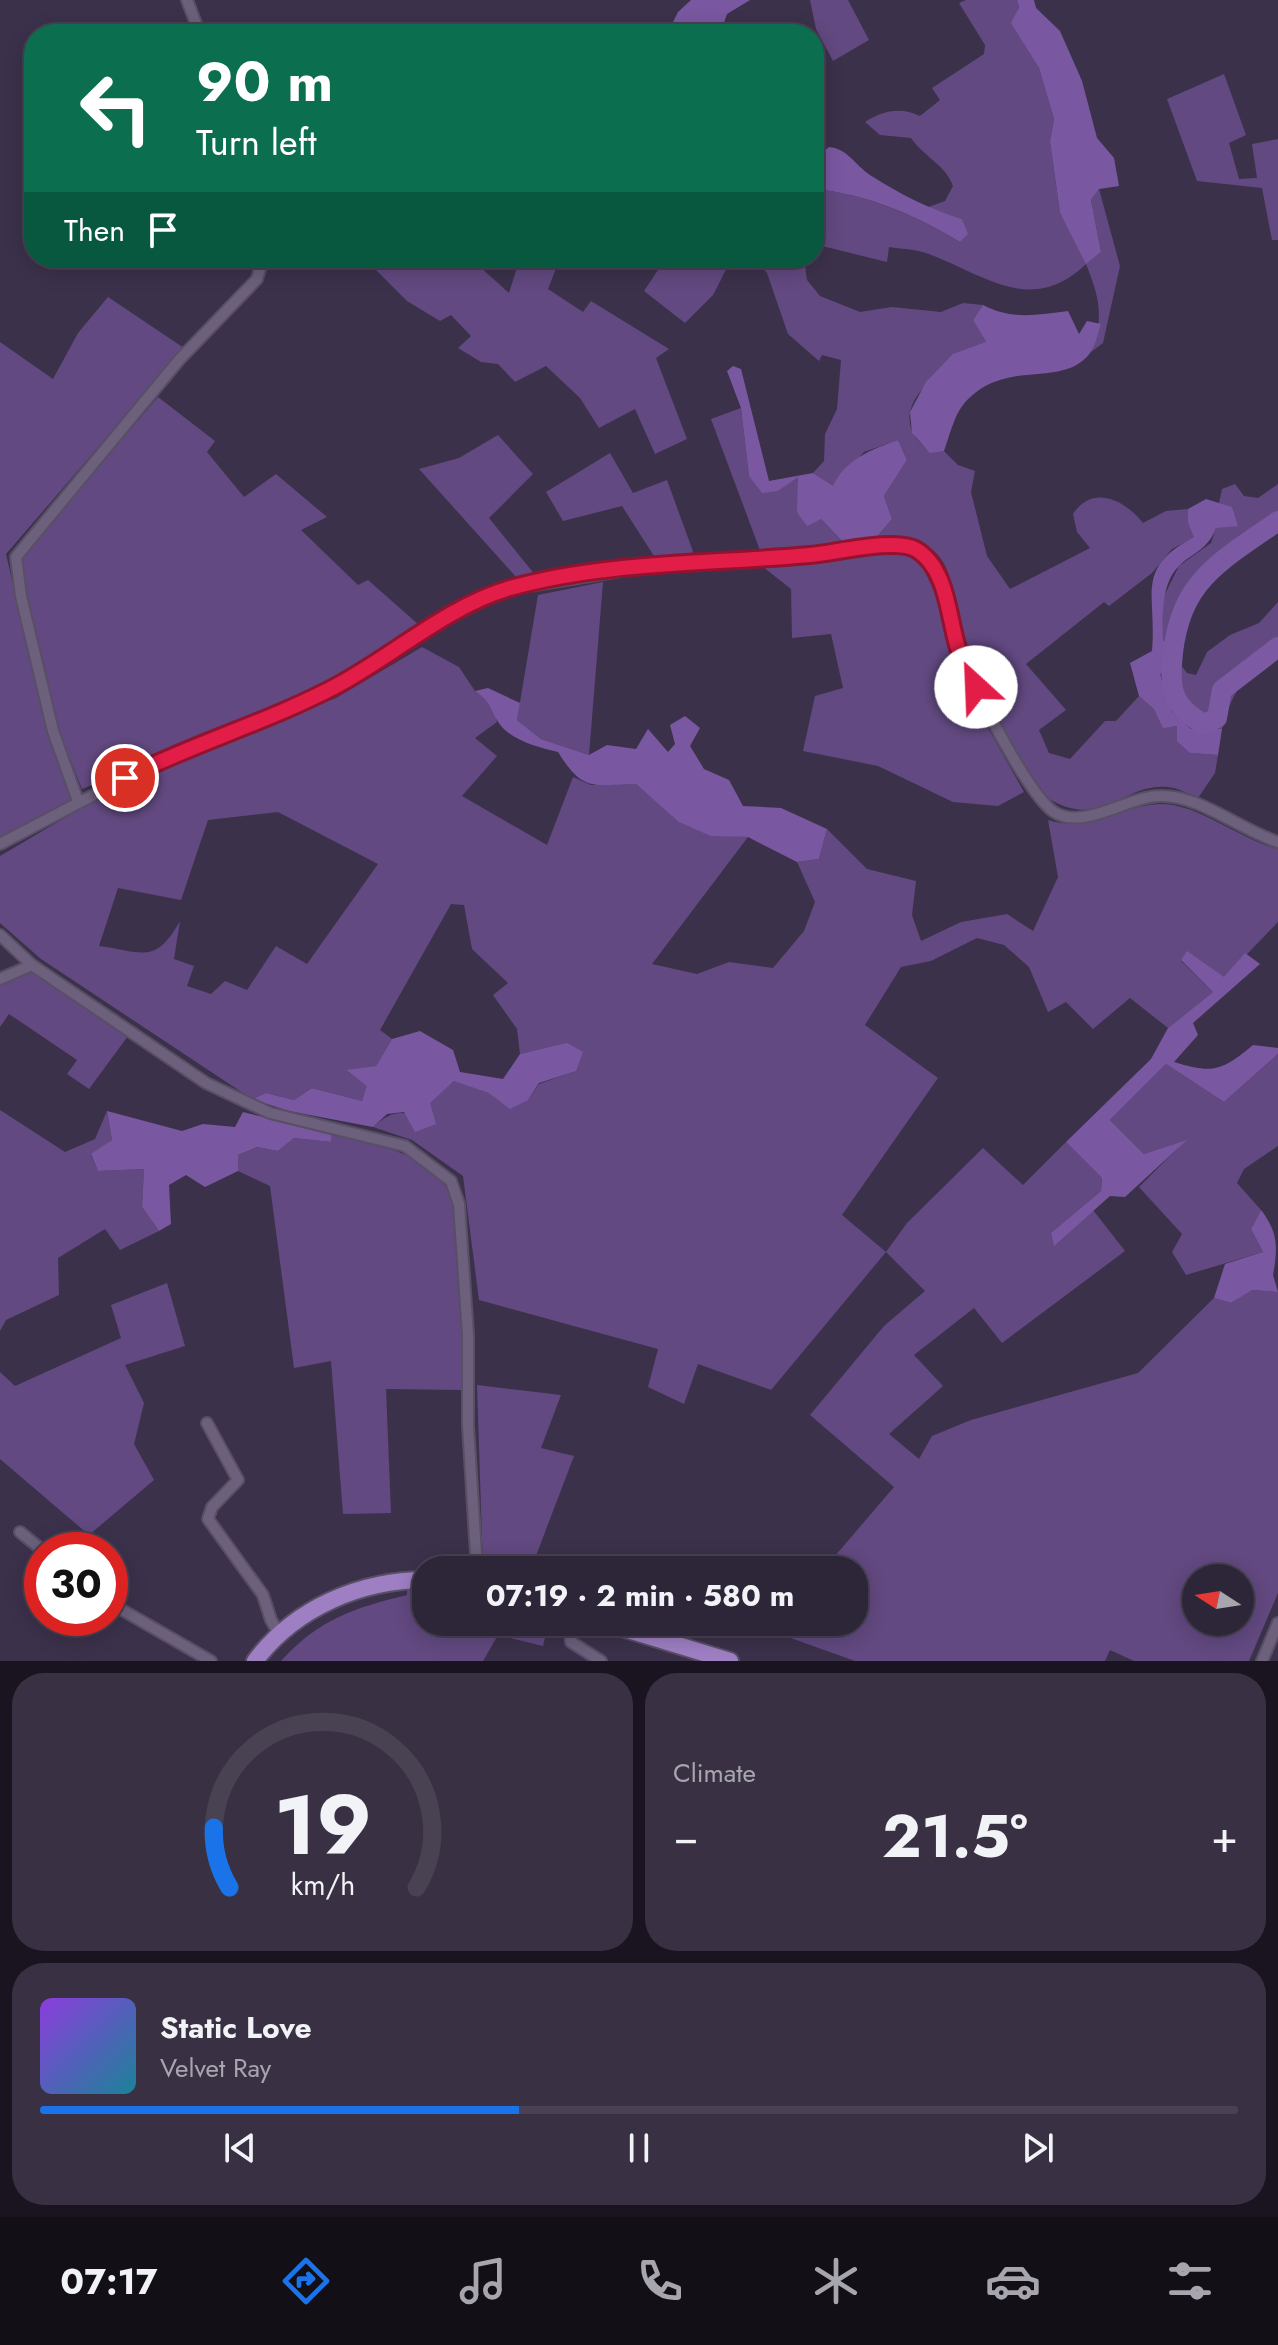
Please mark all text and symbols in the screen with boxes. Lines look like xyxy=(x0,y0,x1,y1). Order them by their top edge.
text: 90 m xyxy=(196,41,333,122)
icon: left xyxy=(64,56,168,160)
text: Turn left xyxy=(196,116,317,168)
icon: arrive xyxy=(141,208,185,252)
text: Then xyxy=(64,209,125,252)
position arrow xyxy=(934,645,1018,729)
pin xyxy=(91,744,159,812)
icon: arrive xyxy=(103,756,147,800)
speed limit sign: 30 xyxy=(24,1532,128,1636)
north arrow xyxy=(1182,1564,1254,1636)
map controls xyxy=(1182,1564,1254,1636)
text: 07:19 · 2 min · 580 m xyxy=(486,1574,794,1617)
text: Climate xyxy=(673,1754,756,1792)
text: 19 xyxy=(274,1765,371,1885)
text: 21.5° xyxy=(882,1793,1028,1880)
text: − xyxy=(673,1805,699,1869)
text: + xyxy=(1211,1805,1238,1869)
text: km/h xyxy=(290,1864,355,1906)
text: Static Love xyxy=(160,2006,312,2049)
text: Velvet Ray xyxy=(160,2049,271,2087)
icon: previous xyxy=(218,2126,262,2170)
icon: pause xyxy=(617,2126,661,2170)
icon: next xyxy=(1016,2126,1060,2170)
icon: directions xyxy=(278,2253,334,2309)
icon: music xyxy=(455,2253,511,2309)
icon: phone xyxy=(632,2253,688,2309)
icon: climate xyxy=(808,2253,864,2309)
icon: car xyxy=(985,2253,1041,2309)
icon: filters xyxy=(1162,2253,1218,2309)
text: 07:17 xyxy=(60,2255,158,2307)

